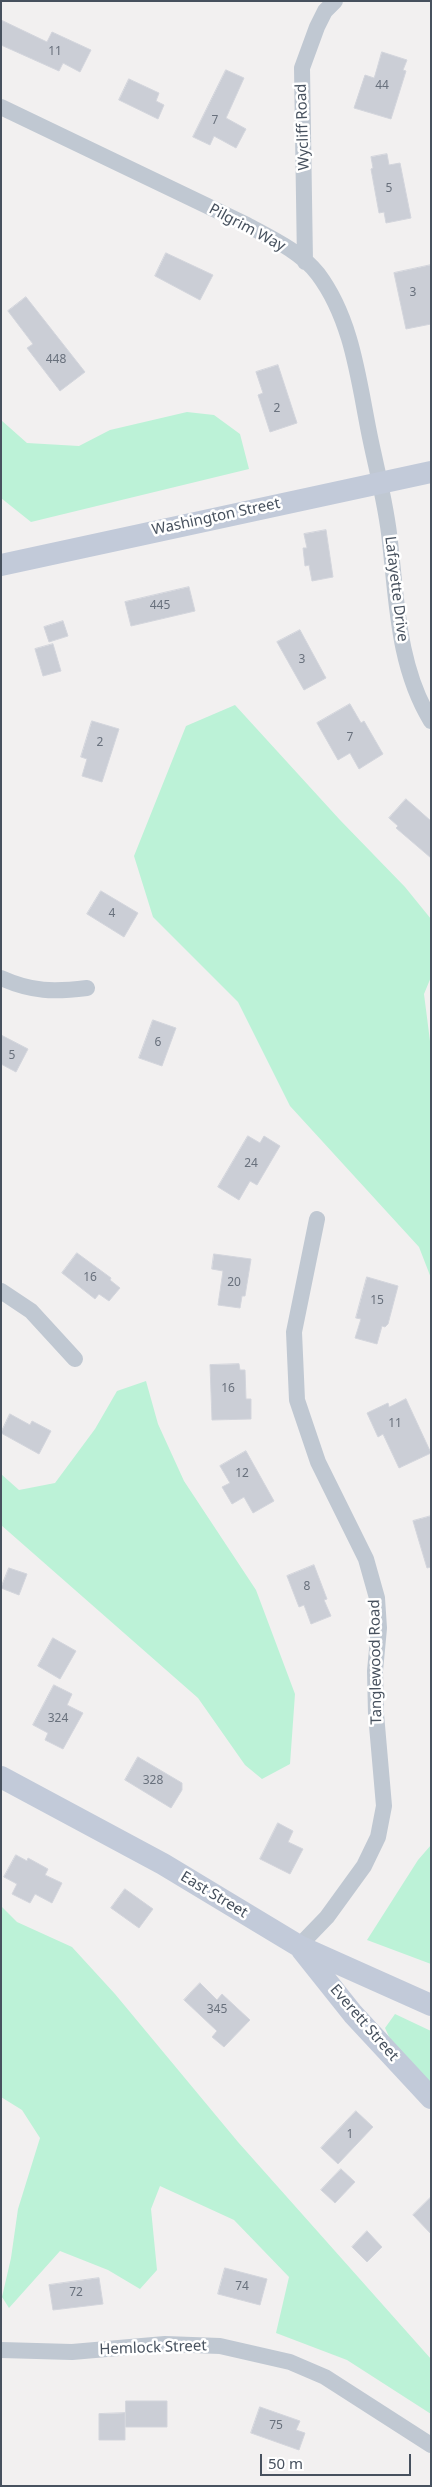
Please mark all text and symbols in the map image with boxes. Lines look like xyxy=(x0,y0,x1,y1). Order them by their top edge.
house number: 11 xyxy=(48,45,62,59)
house number: 44 xyxy=(375,79,389,93)
street label: Wycliff Road xyxy=(292,83,314,171)
house number: 7 xyxy=(212,114,218,128)
house number: 5 xyxy=(386,182,392,196)
street label: Pilgrim Way xyxy=(206,200,288,256)
house number: 3 xyxy=(410,286,416,300)
house number: 448 xyxy=(46,353,66,367)
house number: 2 xyxy=(274,402,280,416)
street label: Washington Street xyxy=(150,495,282,539)
street label: Lafayette Drive xyxy=(381,535,411,643)
house number: 445 xyxy=(150,599,170,613)
house number: 3 xyxy=(299,653,305,667)
house number: 7 xyxy=(347,731,353,745)
house number: 2 xyxy=(97,736,103,750)
house number: 4 xyxy=(109,907,115,921)
house number: 6 xyxy=(155,1036,161,1050)
house number: 5 xyxy=(9,1049,15,1063)
house number: 24 xyxy=(244,1157,258,1171)
house number: 16 xyxy=(83,1271,97,1285)
house number: 20 xyxy=(227,1276,241,1290)
house number: 15 xyxy=(370,1294,384,1308)
house number: 16 xyxy=(221,1382,235,1396)
house number: 11 xyxy=(388,1417,402,1431)
house number: 12 xyxy=(235,1467,249,1481)
house number: 8 xyxy=(304,1580,310,1594)
street label: Tanglewood Road xyxy=(366,1599,386,1725)
house number: 324 xyxy=(48,1712,68,1726)
house number: 328 xyxy=(143,1774,163,1788)
street label: East Street xyxy=(177,1868,251,1922)
street label: Everett Street xyxy=(326,1981,402,2065)
house number: 345 xyxy=(207,2003,227,2017)
house number: 1 xyxy=(347,2128,353,2142)
house number: 74 xyxy=(235,2280,249,2294)
house number: 72 xyxy=(69,2286,83,2300)
street label: Hemlock Street xyxy=(99,2337,207,2359)
house number: 75 xyxy=(269,2419,283,2433)
scale bar xyxy=(262,2444,413,2476)
text: 50 m xyxy=(268,2453,303,2473)

